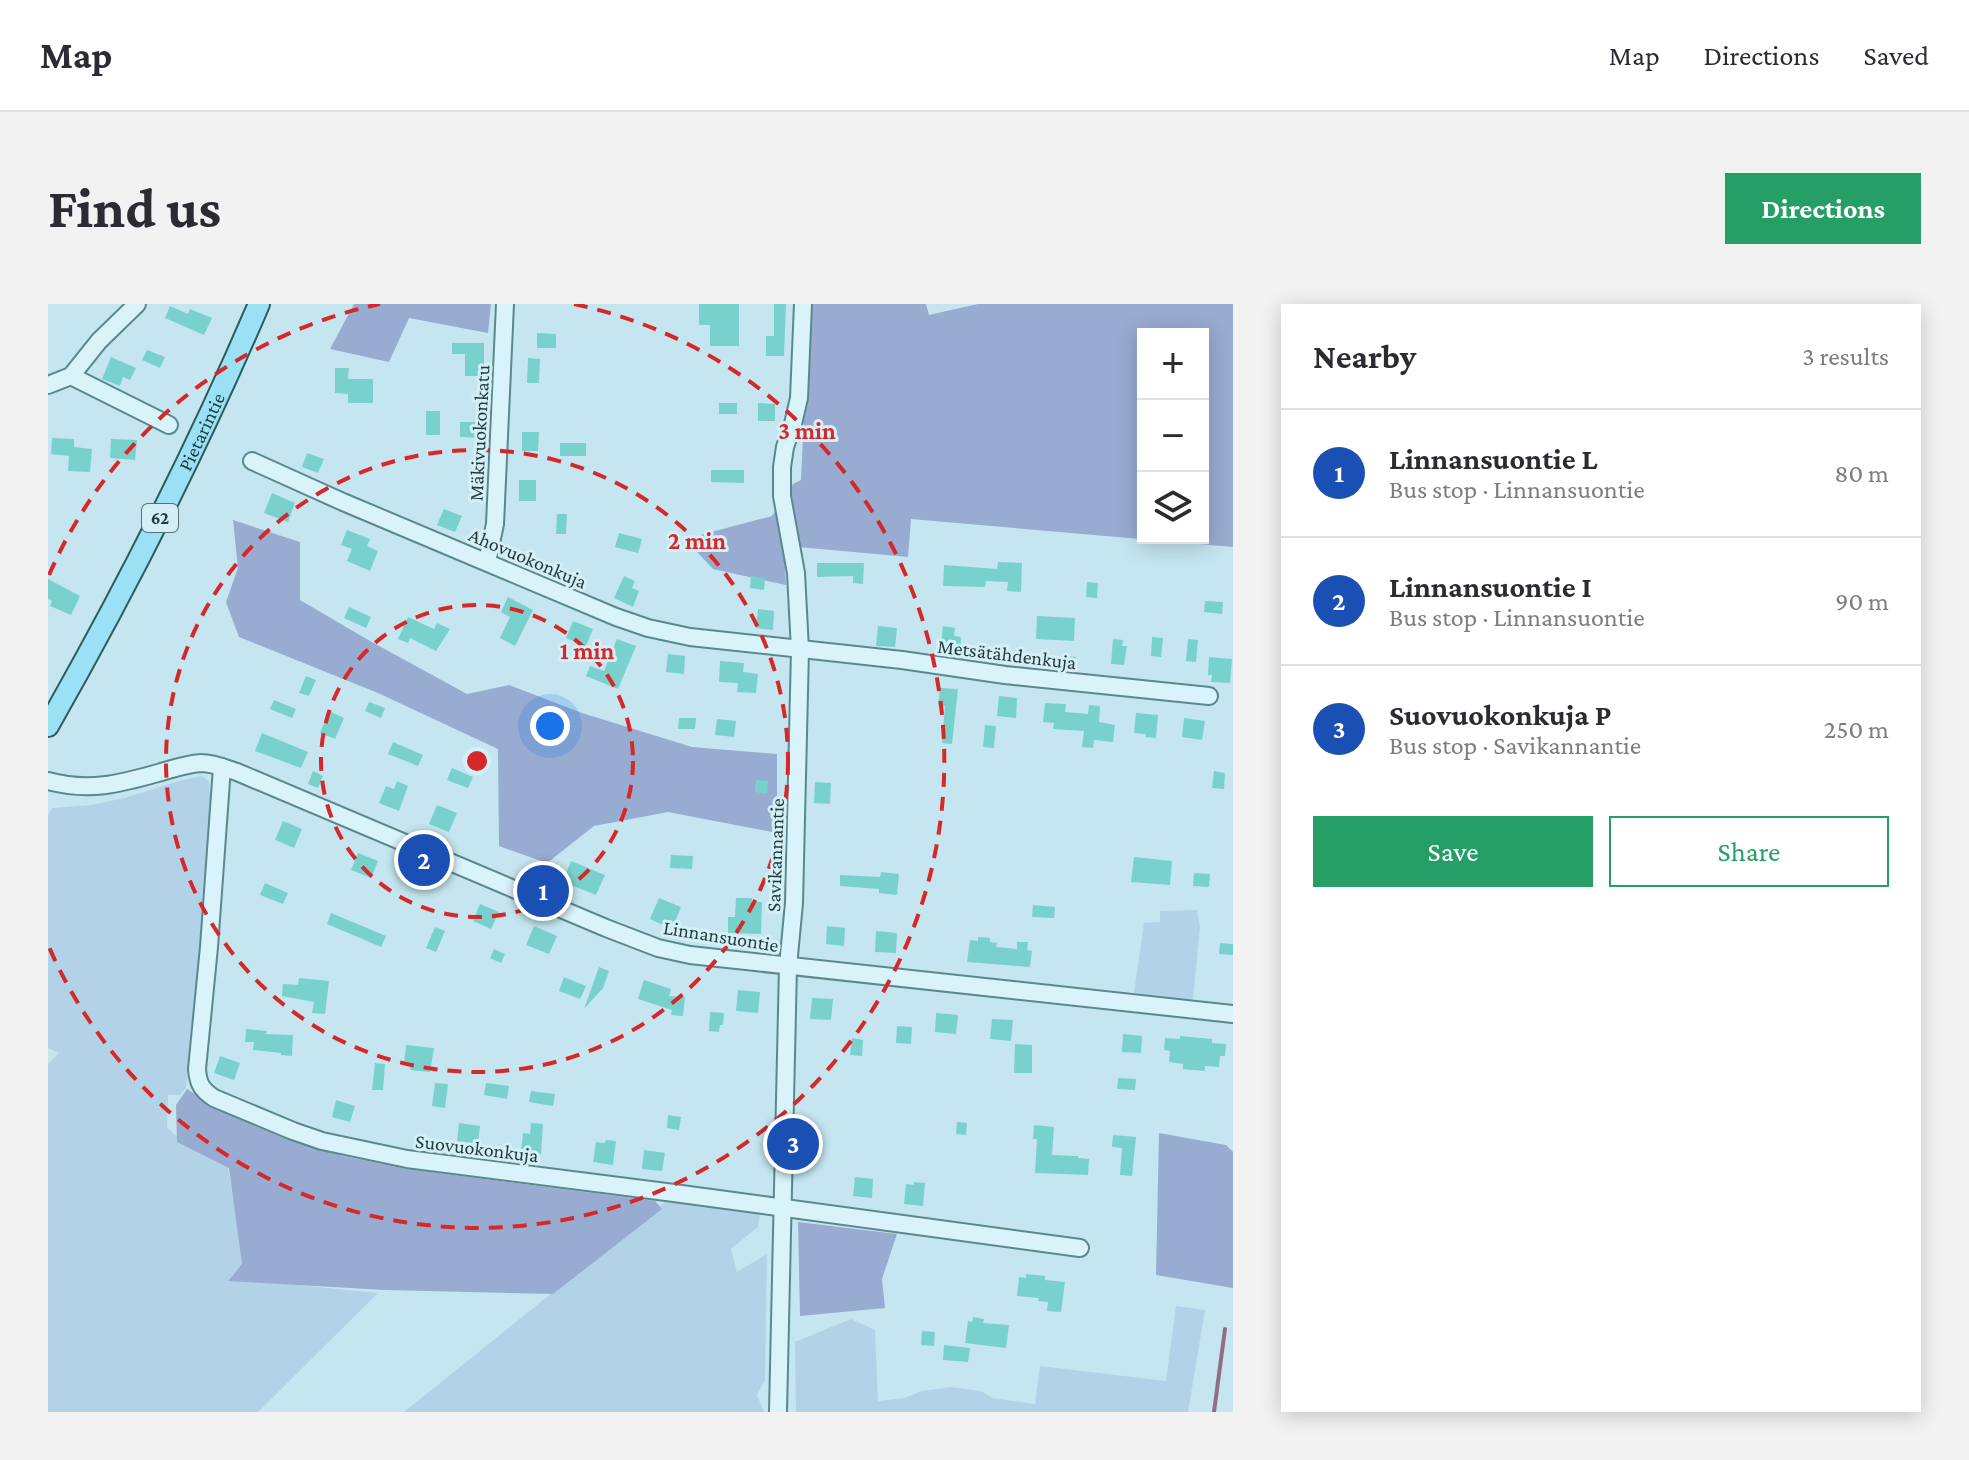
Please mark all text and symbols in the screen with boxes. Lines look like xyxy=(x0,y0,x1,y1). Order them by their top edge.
text: Map xyxy=(40,34,113,76)
text: Map xyxy=(1609,40,1660,71)
text: Directions xyxy=(1704,40,1819,71)
text: Saved xyxy=(1863,40,1929,71)
button: Directions xyxy=(1725,173,1921,244)
text: Find us xyxy=(48,177,221,239)
map controls xyxy=(1137,328,1209,544)
button: + xyxy=(1137,328,1209,400)
text: Nearby xyxy=(1313,338,1416,375)
text: 3 results xyxy=(1802,342,1889,371)
street label: Mäkivuokonkatu xyxy=(464,364,494,502)
street label: Pietarintie xyxy=(174,389,229,474)
button: − xyxy=(1137,400,1209,472)
text: 3 min xyxy=(778,417,836,444)
text: Linnansuontie L xyxy=(1389,442,1598,475)
text: 1 xyxy=(1334,459,1344,488)
text: 80 m xyxy=(1835,459,1889,488)
button: layers xyxy=(1137,472,1209,544)
text: Bus stop · Linnansuontie xyxy=(1389,475,1645,504)
road number: 62 xyxy=(142,504,178,532)
street label: Ahovuokonkuja xyxy=(465,523,590,594)
text: 2 min xyxy=(668,527,726,554)
text: Linnansuontie I xyxy=(1389,570,1592,603)
text: 2 xyxy=(1332,587,1346,616)
text: 90 m xyxy=(1835,587,1889,616)
text: Bus stop · Linnansuontie xyxy=(1389,603,1645,632)
street label: Metsätähdenkuja xyxy=(936,635,1078,674)
text: 1 min xyxy=(560,637,615,664)
text: Suovuokonkuja P xyxy=(1389,698,1611,731)
your location xyxy=(530,706,570,746)
text: 3 xyxy=(1333,715,1345,744)
text: 250 m xyxy=(1824,715,1889,744)
text: Bus stop · Savikannantie xyxy=(1389,731,1641,760)
centre of rings xyxy=(463,747,491,775)
street label: Savikannantie xyxy=(762,798,788,912)
button: Save xyxy=(1313,816,1593,887)
button: Share xyxy=(1609,816,1889,887)
pin: 2 xyxy=(398,830,450,890)
pin: 1 xyxy=(517,861,569,921)
street label: Linnansuontie xyxy=(662,916,780,956)
pin: 3 xyxy=(767,1114,819,1174)
street label: Suovuokonkuja xyxy=(414,1130,540,1167)

